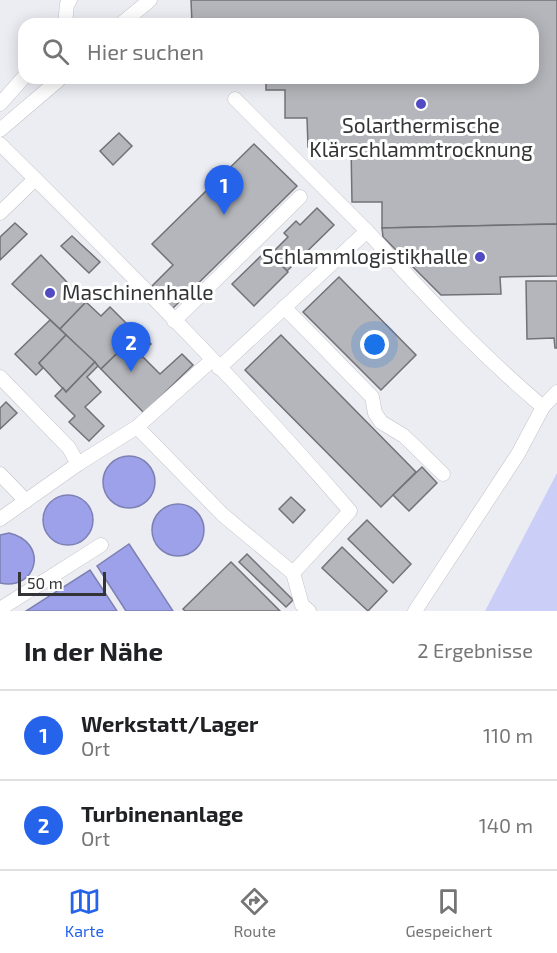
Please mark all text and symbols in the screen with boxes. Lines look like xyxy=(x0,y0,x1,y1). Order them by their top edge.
search box xyxy=(18,18,539,84)
icon: search xyxy=(39,35,72,68)
text: Hier suchen xyxy=(87,38,204,64)
marker: Solarthermische Klärschlammtrocknung xyxy=(414,97,428,111)
place label: Solarthermische Klärschlammtrocknung xyxy=(309,112,533,161)
pin: 1 xyxy=(204,166,244,215)
place label: Schlammlogistikhalle xyxy=(262,243,468,268)
marker: Schlammlogistikhalle xyxy=(473,250,487,264)
place label: Maschinenhalle xyxy=(62,279,213,304)
marker: Maschinenhalle xyxy=(43,286,57,300)
pin: 2 xyxy=(112,322,150,372)
your location xyxy=(360,330,389,359)
scale bar xyxy=(18,569,106,596)
text: 50 m xyxy=(27,573,63,592)
text: In der Nähe xyxy=(24,635,163,666)
text: 2 Ergebnisse xyxy=(417,638,533,662)
text: Werkstatt/Lager xyxy=(81,710,258,736)
text: 1 xyxy=(39,723,48,747)
text: 110 m xyxy=(483,723,533,747)
text: Ort xyxy=(81,736,110,760)
text: Turbinenanlage xyxy=(81,800,244,826)
text: 2 xyxy=(38,813,49,837)
text: 140 m xyxy=(479,813,533,837)
text: Ort xyxy=(81,826,110,850)
tab: Karte xyxy=(65,885,104,940)
tab: Route xyxy=(233,885,276,940)
tab: Gespeichert xyxy=(405,885,492,940)

